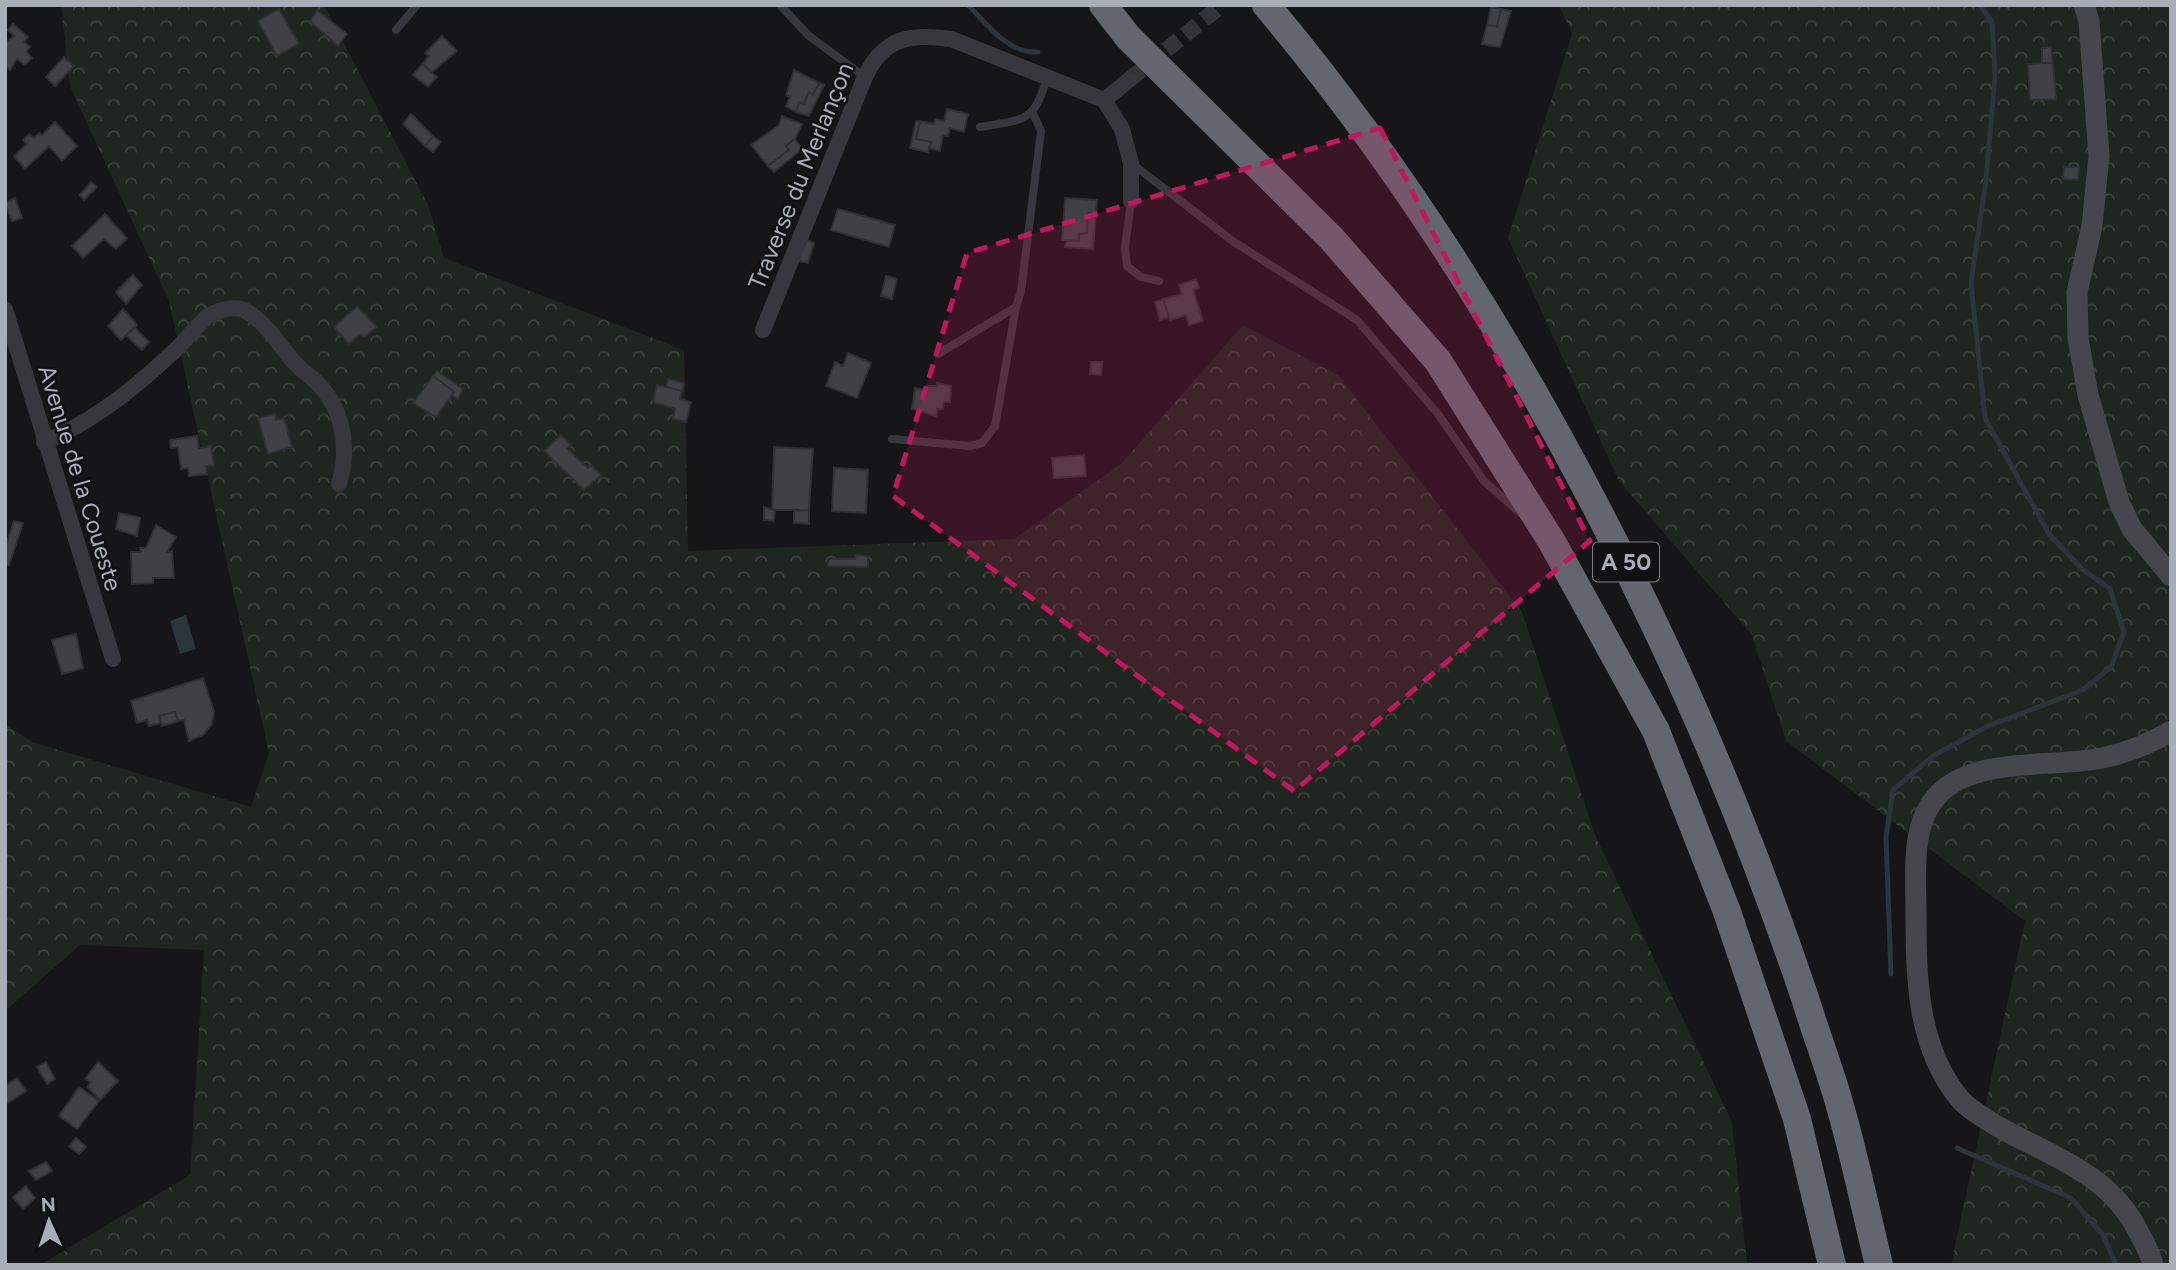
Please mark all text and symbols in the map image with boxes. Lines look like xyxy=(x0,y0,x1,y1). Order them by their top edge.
street label: Traverse du Merlançon xyxy=(742,58,859,293)
street label: Avenue de la Coueste xyxy=(32,361,129,594)
road number: A 50 xyxy=(1593,542,1659,582)
north arrow xyxy=(14,1186,84,1256)
text: N xyxy=(40,1193,56,1216)

